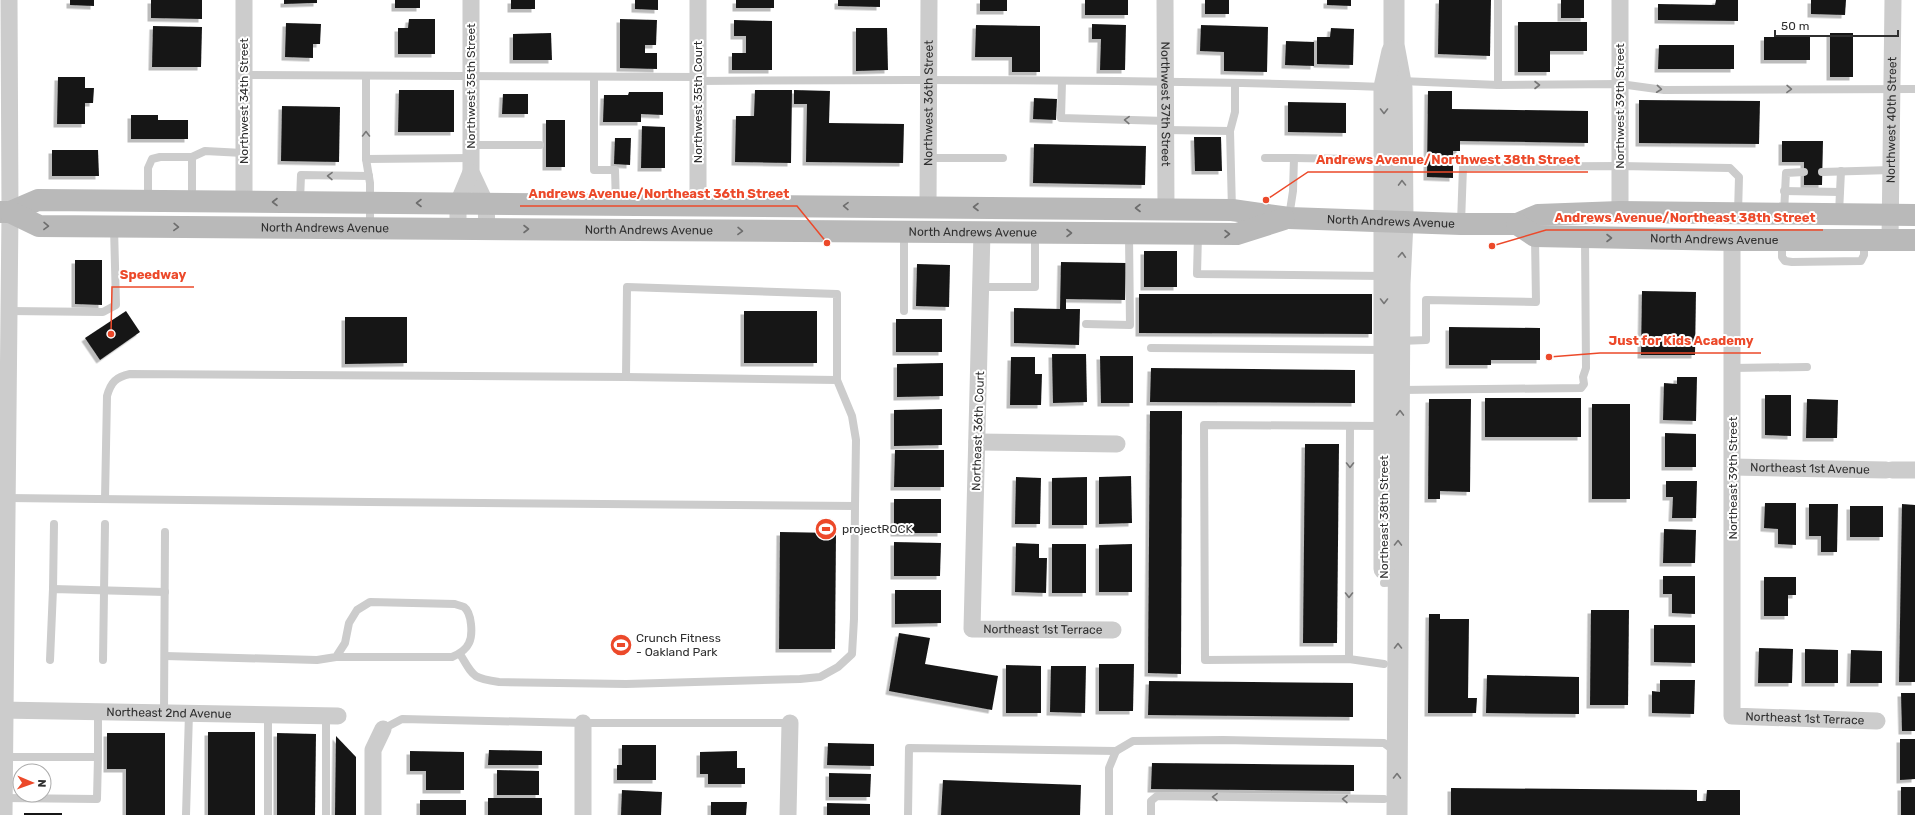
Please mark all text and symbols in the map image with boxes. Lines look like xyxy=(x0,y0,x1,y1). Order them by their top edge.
scale bar xyxy=(1775,12,1898,38)
text: 50 m xyxy=(1781,19,1809,33)
street label: Northwest 35th Street xyxy=(464,23,478,149)
street label: Northwest 34th Street xyxy=(237,38,251,164)
street label: Northwest 36th Street xyxy=(921,40,936,166)
street label: Northwest 35th Court xyxy=(691,41,705,163)
street label: Northwest 37th Street xyxy=(1158,42,1173,167)
street label: Northwest 39th Street xyxy=(1613,43,1627,169)
street label: Northwest 40th Street xyxy=(1884,56,1899,183)
one-way arrow xyxy=(1534,81,1540,89)
one-way arrow xyxy=(1656,84,1662,93)
one-way arrow xyxy=(1786,85,1792,93)
one-way arrow xyxy=(1380,108,1388,114)
one-way arrow xyxy=(1124,115,1130,124)
one-way arrow xyxy=(362,131,370,137)
callout: Andrews Avenue/Northwest 38th Street xyxy=(1308,147,1588,172)
text: Andrews Avenue/Northwest 38th Street xyxy=(1316,152,1580,167)
one-way arrow xyxy=(327,172,333,180)
one-way arrow xyxy=(1398,180,1406,186)
callout: Andrews Avenue/Northeast 36th Street xyxy=(520,181,797,206)
text: Andrews Avenue/Northeast 36th Street xyxy=(529,186,789,201)
one-way arrow xyxy=(272,198,278,206)
one-way arrow xyxy=(416,199,422,207)
one-way arrow xyxy=(843,202,849,210)
one-way arrow xyxy=(973,203,979,211)
one-way arrow xyxy=(1135,204,1141,212)
callout: Andrews Avenue/Northeast 38th Street xyxy=(1546,205,1823,230)
text: Andrews Avenue/Northeast 38th Street xyxy=(1554,210,1816,225)
street label: North Andrews Avenue xyxy=(1327,212,1455,231)
street label: North Andrews Avenue xyxy=(261,220,389,235)
one-way arrow xyxy=(43,221,49,230)
one-way arrow xyxy=(173,223,179,231)
street label: North Andrews Avenue xyxy=(585,223,713,238)
one-way arrow xyxy=(523,225,529,233)
street label: North Andrews Avenue xyxy=(909,225,1037,240)
one-way arrow xyxy=(737,227,743,235)
one-way arrow xyxy=(1066,229,1072,237)
one-way arrow xyxy=(1224,230,1230,238)
street label: North Andrews Avenue xyxy=(1650,231,1779,247)
one-way arrow xyxy=(1606,234,1612,242)
one-way arrow xyxy=(1397,252,1406,258)
callout: Speedway xyxy=(112,262,194,287)
text: Speedway xyxy=(120,267,186,282)
one-way arrow xyxy=(1380,298,1388,304)
callout: Just for Kids Academy xyxy=(1600,328,1761,353)
text: Just for Kids Academy xyxy=(1609,333,1754,348)
street label: Northeast 36th Court xyxy=(969,371,987,491)
one-way arrow xyxy=(1395,410,1404,416)
street label: Northeast 39th Street xyxy=(1726,416,1740,539)
street label: Northeast 38th Street xyxy=(1377,455,1391,579)
street label: Northeast 1st Avenue xyxy=(1750,460,1870,477)
one-way arrow xyxy=(1346,462,1354,468)
sports icon: projectROCK xyxy=(813,516,839,542)
place label: projectROCK xyxy=(842,522,914,536)
one-way arrow xyxy=(1394,540,1402,546)
one-way arrow xyxy=(1345,592,1353,598)
street label: Northeast 1st Terrace xyxy=(983,622,1103,637)
place label: Crunch Fitness - Oakland Park xyxy=(636,631,721,659)
sports icon: Crunch Fitness - Oakland Park xyxy=(608,632,634,658)
one-way arrow xyxy=(1394,643,1402,649)
street label: Northeast 2nd Avenue xyxy=(106,705,232,721)
street label: Northeast 1st Terrace xyxy=(1745,709,1865,728)
north arrow xyxy=(12,763,52,803)
one-way arrow xyxy=(1393,773,1402,779)
text: N xyxy=(35,779,48,788)
one-way arrow xyxy=(1212,793,1218,801)
one-way arrow xyxy=(1342,794,1348,803)

